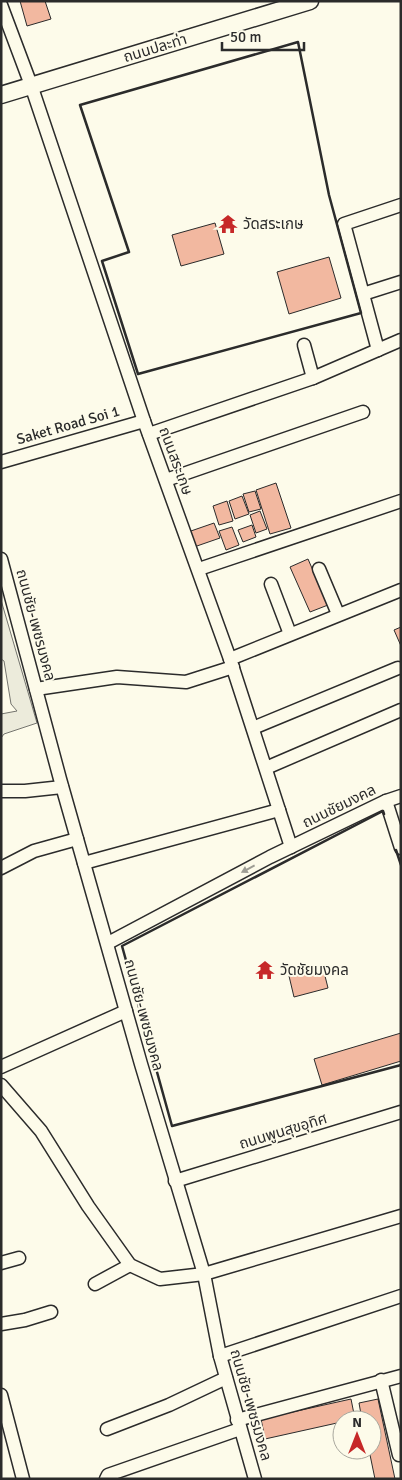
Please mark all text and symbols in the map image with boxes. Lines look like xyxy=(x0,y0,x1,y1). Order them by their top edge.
scale bar xyxy=(222,20,304,52)
text: 50 m xyxy=(230,28,261,46)
street label: ถนนปละท่า xyxy=(121,30,189,66)
temple icon: วัดสระเกษ xyxy=(217,213,239,235)
place label: วัดสระเกษ xyxy=(243,215,304,233)
street label: Saket Road Soi 1 xyxy=(14,402,122,448)
street label: ถนนสระเกษ xyxy=(155,424,197,498)
street label: ถนนชัย-เพชรมงคล xyxy=(12,567,60,683)
street label: ถนนชัยมงคล xyxy=(299,780,379,832)
one-way arrow xyxy=(241,865,255,873)
street label: ถนนชัย-เพชรมงคล xyxy=(120,957,168,1073)
temple icon: วัดชัยมงคล xyxy=(254,959,276,981)
place label: วัดชัยมงคล xyxy=(280,961,349,979)
street label: ถนนพูนสุขอุทิศ xyxy=(237,1109,329,1153)
street label: ถนนชัย-เพชรมงคล xyxy=(226,1347,276,1463)
north arrow xyxy=(332,1410,382,1460)
text: N xyxy=(352,1414,362,1431)

